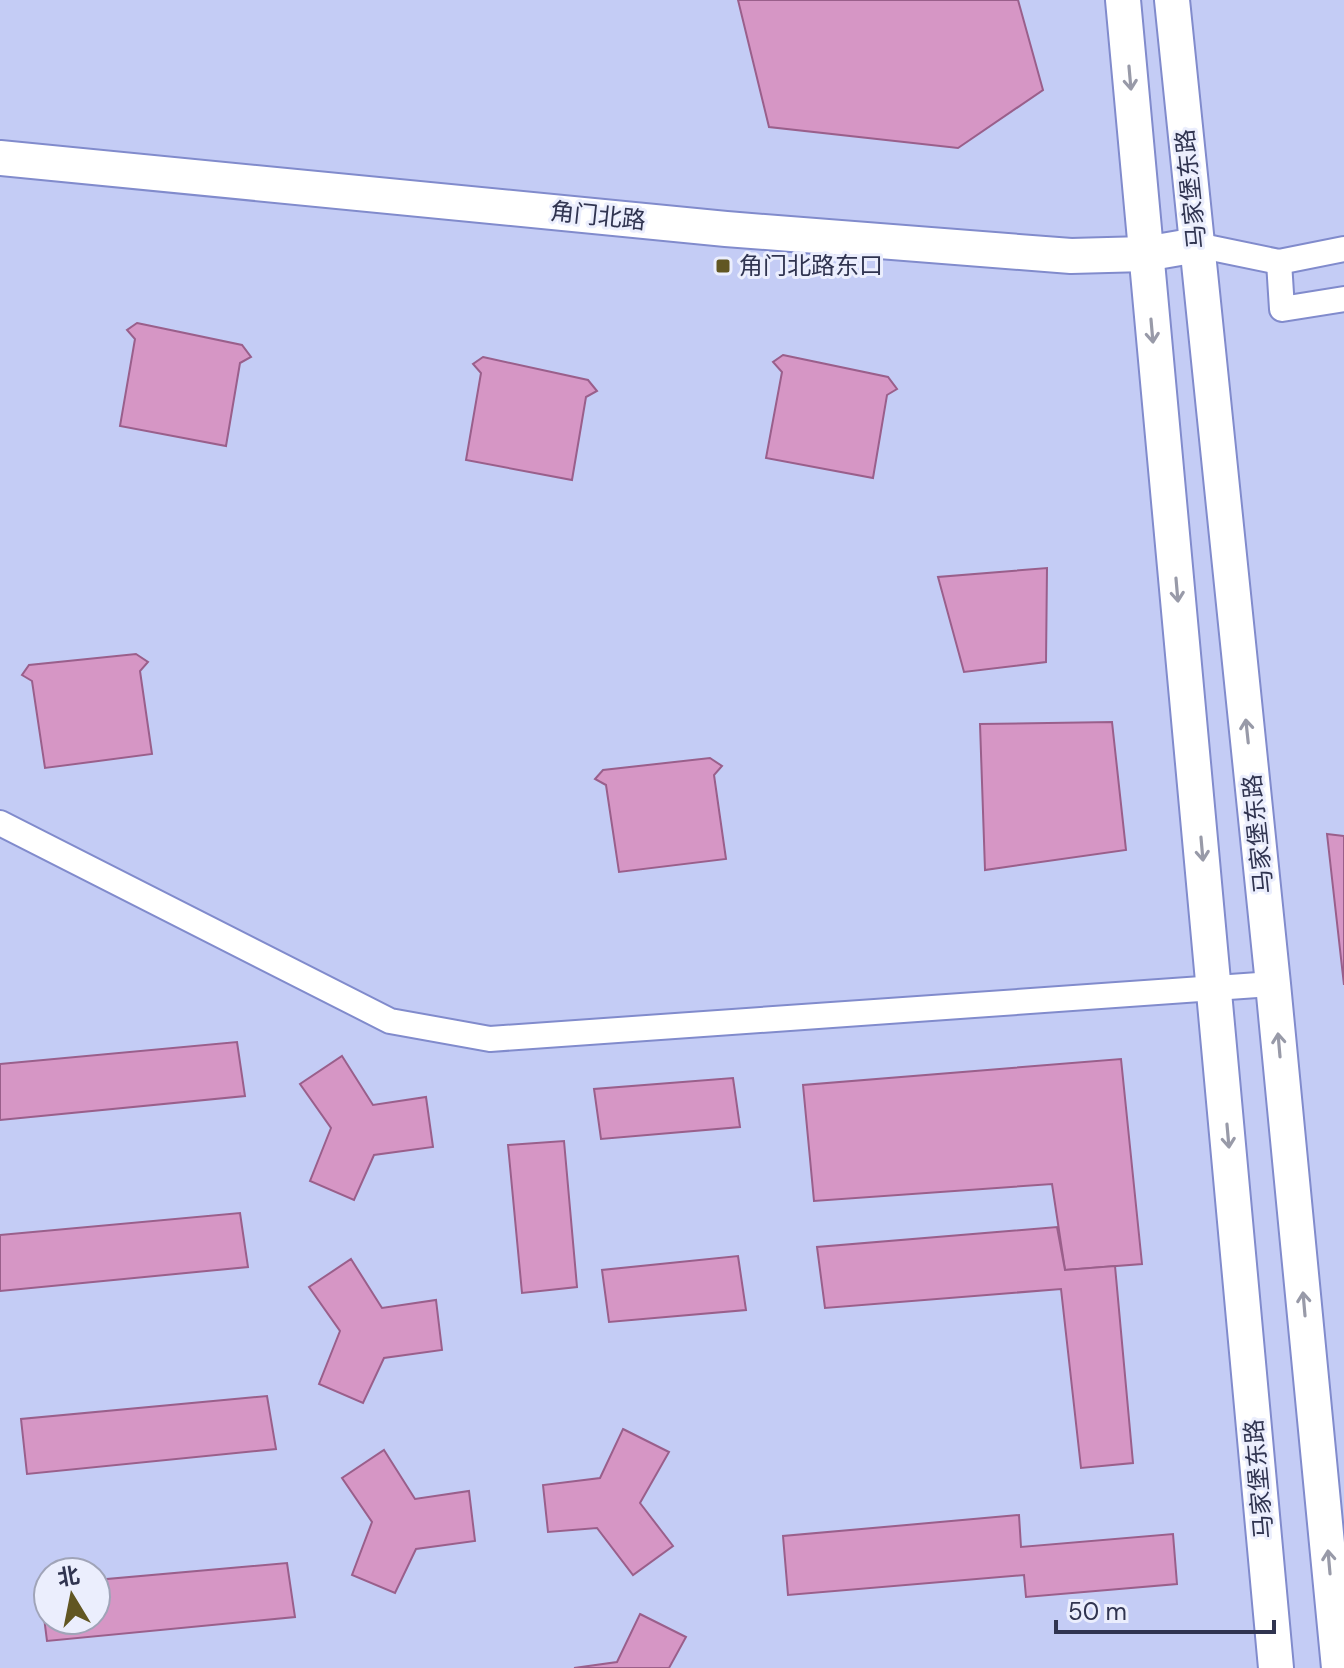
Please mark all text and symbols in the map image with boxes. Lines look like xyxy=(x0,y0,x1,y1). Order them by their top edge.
one-way arrow xyxy=(1123,64,1138,91)
street label: 马家堡东路 xyxy=(1169,128,1212,250)
street label: 角门北路 xyxy=(549,195,647,236)
place label: 角门北路东口 xyxy=(739,250,883,281)
marker: 角门北路东口 xyxy=(714,257,732,275)
one-way arrow xyxy=(1145,317,1160,344)
one-way arrow xyxy=(1170,576,1185,603)
one-way arrow xyxy=(1239,718,1254,744)
street label: 马家堡东路 xyxy=(1236,773,1279,895)
one-way arrow xyxy=(1195,835,1210,862)
one-way arrow xyxy=(1271,1032,1286,1059)
one-way arrow xyxy=(1221,1122,1236,1149)
one-way arrow xyxy=(1296,1291,1311,1318)
street label: 马家堡东路 xyxy=(1238,1418,1279,1540)
one-way arrow xyxy=(1321,1550,1336,1576)
north arrow xyxy=(32,1556,112,1636)
text: 北 xyxy=(55,1561,82,1593)
scale bar xyxy=(1056,1584,1274,1634)
text: 50 m xyxy=(1068,1596,1127,1627)

